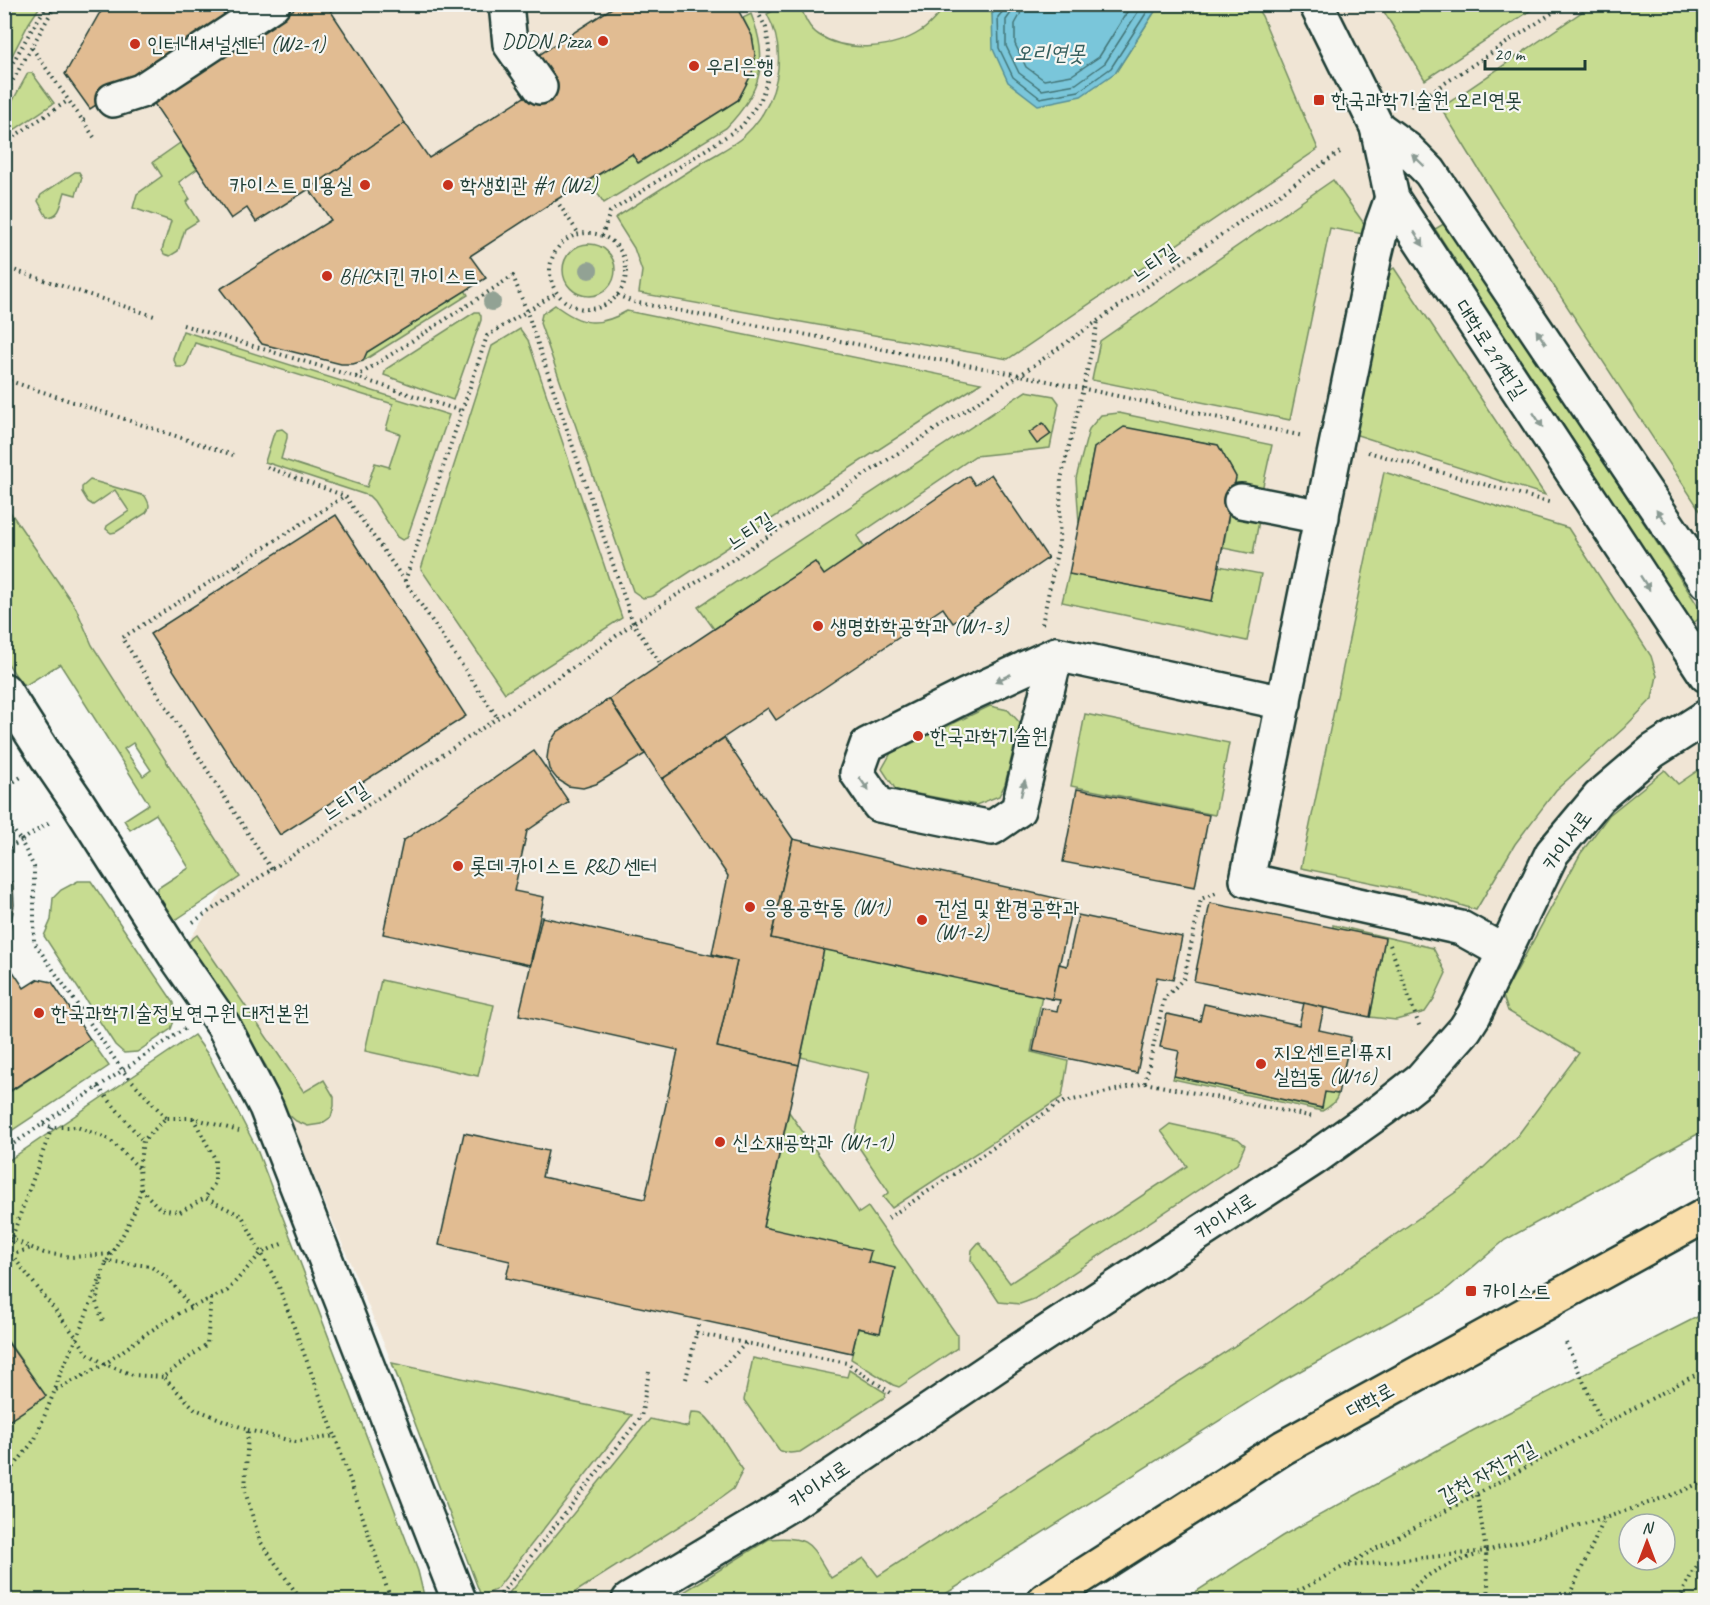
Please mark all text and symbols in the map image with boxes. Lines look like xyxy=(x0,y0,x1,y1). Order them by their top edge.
place label: DDDN Pizza xyxy=(501,28,593,54)
place label: 인터내셔널센터 (W2-1) xyxy=(147,31,326,57)
scale bar xyxy=(1485,33,1586,71)
marker: DDDN Pizza xyxy=(596,34,610,48)
marker: 인터내셔널센터 (W2-1) xyxy=(128,37,142,51)
water label: 오리연못 xyxy=(1015,39,1086,67)
text: 20 m xyxy=(1494,43,1527,65)
place label: 우리은행 xyxy=(706,53,774,79)
marker: 우리은행 xyxy=(687,59,701,73)
place label: 한국과학기술원 오리연못 xyxy=(1331,87,1522,113)
marker: 한국과학기술원 오리연못 xyxy=(1312,93,1326,107)
one-way arrow xyxy=(1411,153,1425,167)
place label: 카이스트 미용실 xyxy=(230,172,353,198)
place label: 학생회관 #1 (W2) xyxy=(460,172,598,198)
marker: 카이스트 미용실 xyxy=(358,178,372,192)
marker: 학생회관 #1 (W2) xyxy=(441,178,455,192)
one-way arrow xyxy=(1414,231,1425,247)
street label: 느티길 xyxy=(1126,238,1182,288)
place label: BHC치킨 카이스트 xyxy=(339,263,478,289)
marker: BHC치킨 카이스트 xyxy=(320,269,334,283)
street label: 대학로291번길 xyxy=(1449,295,1533,403)
one-way arrow xyxy=(1535,329,1547,345)
one-way arrow xyxy=(1532,411,1544,427)
street label: 느티길 xyxy=(722,506,778,556)
one-way arrow xyxy=(1656,508,1667,524)
one-way arrow xyxy=(1639,574,1650,591)
place label: 생명화학공학과 (W1-3) xyxy=(830,613,1009,639)
marker: 생명화학공학과 (W1-3) xyxy=(811,619,825,633)
one-way arrow xyxy=(995,674,1012,683)
place label: 한국과학기술원 xyxy=(930,723,1048,749)
marker: 한국과학기술원 xyxy=(911,729,925,743)
street label: 느티길 xyxy=(317,776,373,826)
one-way arrow xyxy=(859,776,870,792)
one-way arrow xyxy=(1019,779,1029,797)
street label: 카이서로 xyxy=(1537,805,1597,875)
place label: 롯데-카이스트 R&D 센터 xyxy=(470,853,657,879)
marker: 롯데-카이스트 R&D 센터 xyxy=(451,859,465,873)
place label: 응용공학동 (W1) xyxy=(762,894,891,920)
place label: 건설 및 환경공학과 (W1-2) xyxy=(934,895,1079,945)
marker: 응용공학동 (W1) xyxy=(743,900,757,914)
marker: 건설 및 환경공학과 (W1-2) xyxy=(915,913,929,927)
place label: 한국과학기술정보연구원 대전본원 xyxy=(51,1000,310,1026)
marker: 한국과학기술정보연구원 대전본원 xyxy=(32,1006,46,1020)
place label: 지오센트리퓨지 실험동 (W16) xyxy=(1273,1039,1391,1089)
marker: 지오센트리퓨지 실험동 (W16) xyxy=(1254,1057,1268,1071)
place label: 신소재공학과 (W1-1) xyxy=(732,1129,894,1155)
marker: 신소재공학과 (W1-1) xyxy=(713,1135,727,1149)
street label: 카이서로 xyxy=(1190,1187,1260,1245)
place label: 카이스트 xyxy=(1483,1278,1551,1304)
marker: 카이스트 xyxy=(1464,1284,1478,1298)
street label: 대학로 xyxy=(1342,1376,1398,1424)
street label: 갑천 자전거길 xyxy=(1434,1435,1540,1509)
street label: 카이서로 xyxy=(784,1454,854,1514)
north arrow xyxy=(1617,1512,1677,1572)
text: N xyxy=(1642,1518,1655,1538)

